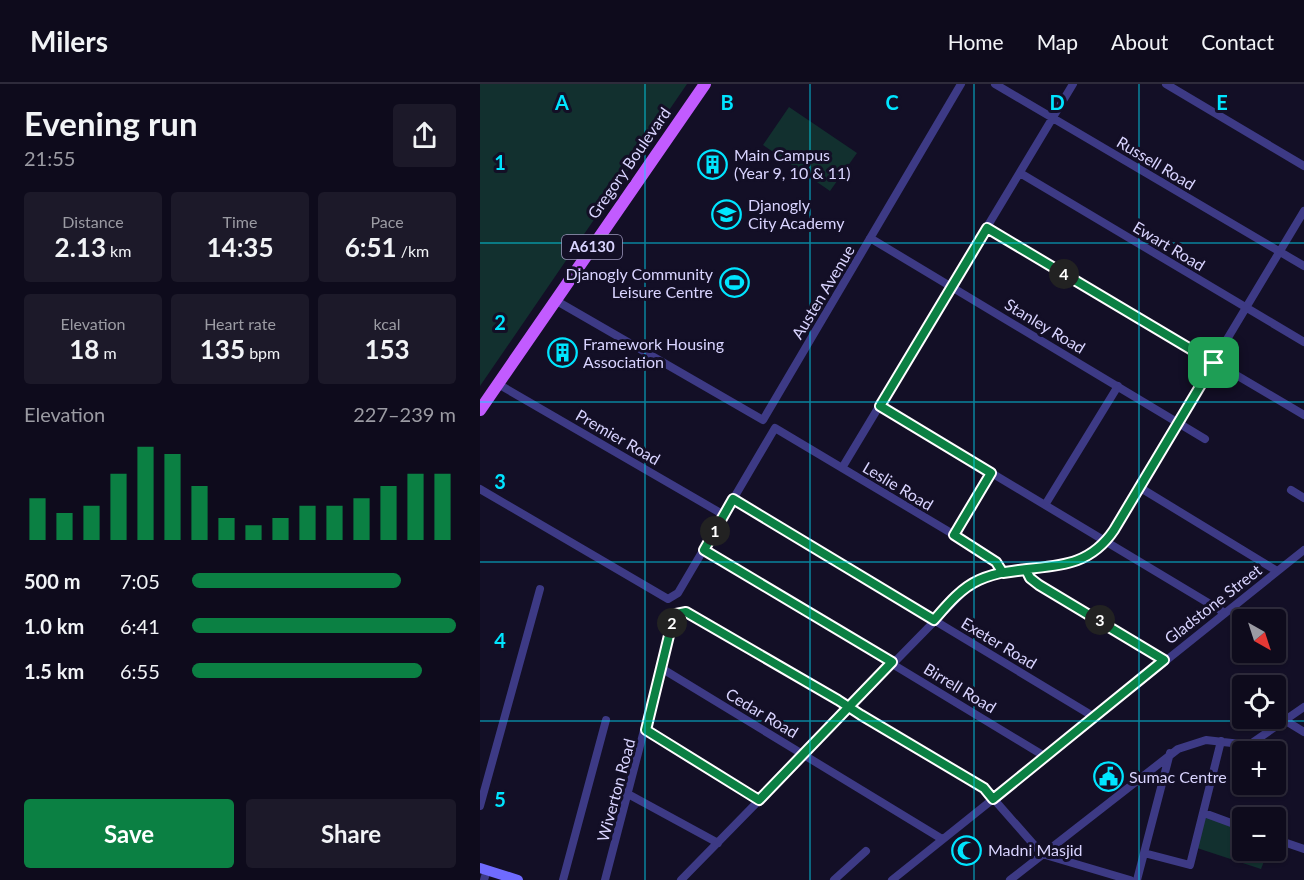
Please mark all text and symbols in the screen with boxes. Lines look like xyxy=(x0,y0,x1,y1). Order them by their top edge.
text: Milers xyxy=(30,24,108,58)
text: Home xyxy=(948,29,1004,54)
text: Map xyxy=(1037,29,1078,54)
text: About xyxy=(1111,29,1168,54)
text: Contact xyxy=(1201,29,1274,54)
text: A xyxy=(554,90,569,114)
text: B xyxy=(720,90,734,114)
text: C xyxy=(885,90,899,114)
text: D xyxy=(1049,90,1065,114)
text: E xyxy=(1216,90,1228,114)
text: Evening run xyxy=(24,103,198,143)
street label: Gregory Boulevard xyxy=(583,103,674,222)
button: share xyxy=(393,104,456,167)
street label: Russell Road xyxy=(1114,132,1199,193)
place label: Main Campus (Year 9, 10 & 11) xyxy=(734,145,851,182)
text: 21:55 xyxy=(24,146,75,170)
building icon: Main Campus (Year 9, 10 & 11) xyxy=(697,148,729,180)
text: 1 xyxy=(494,150,506,174)
place label: Djanogly City Academy xyxy=(748,195,845,232)
school or university icon: Djanogly City Academy xyxy=(711,198,743,230)
text: Distance xyxy=(62,212,124,231)
text: Time xyxy=(223,212,257,231)
text: Pace xyxy=(370,212,404,231)
street label: Ewart Road xyxy=(1130,217,1209,274)
text: 2.13 xyxy=(55,231,106,263)
text: 14:35 xyxy=(206,231,274,263)
text: 6:51 xyxy=(345,231,397,263)
road number: A6130 xyxy=(562,235,622,259)
text: km xyxy=(106,241,131,260)
text: /km xyxy=(397,241,429,260)
street label: Austen Avenue xyxy=(787,241,858,342)
pin: 4 xyxy=(1049,259,1079,289)
place label: Djanogly Community Leisure Centre xyxy=(566,264,714,301)
text: 4 xyxy=(1059,264,1069,283)
sports icon: Djanogly Community Leisure Centre xyxy=(718,267,750,299)
street label: Stanley Road xyxy=(1002,294,1089,357)
text: 2 xyxy=(494,310,506,334)
text: Elevation xyxy=(61,314,126,333)
text: Heart rate xyxy=(204,314,276,333)
text: kcal xyxy=(373,314,401,333)
text: 18 xyxy=(69,333,99,365)
text: 135 xyxy=(200,333,245,365)
text: 153 xyxy=(364,333,410,365)
place label: Framework Housing Association xyxy=(583,334,724,371)
building icon: Framework Housing Association xyxy=(546,337,578,369)
pin xyxy=(1188,337,1239,388)
text: m xyxy=(99,343,117,362)
text: bpm xyxy=(245,343,280,362)
icon: arrive xyxy=(1197,346,1230,379)
text: Elevation xyxy=(24,402,105,426)
text: 227–239 m xyxy=(353,402,456,426)
street label: Premier Road xyxy=(573,405,664,468)
street label: Leslie Road xyxy=(860,457,937,514)
text: 3 xyxy=(494,469,506,493)
pin: 1 xyxy=(700,516,730,546)
text: 1 xyxy=(710,521,720,540)
street label: Gladstone Street xyxy=(1161,560,1265,647)
text: 500 m xyxy=(24,569,80,593)
text: 7:05 xyxy=(120,569,160,593)
pin: 3 xyxy=(1085,605,1115,635)
pin: 2 xyxy=(657,608,687,638)
north arrow xyxy=(1232,609,1286,663)
map controls xyxy=(1232,609,1286,861)
text: 3 xyxy=(1095,610,1105,629)
text: 2 xyxy=(667,613,677,632)
street label: Exeter Road xyxy=(958,613,1040,672)
text: 1.0 km xyxy=(24,614,84,638)
text: 6:41 xyxy=(120,614,160,638)
text: 4 xyxy=(494,628,506,652)
text: 1.5 km xyxy=(24,659,84,683)
text: 6:55 xyxy=(120,659,160,683)
street label: Birrell Road xyxy=(921,659,1000,717)
button: locate xyxy=(1232,675,1286,729)
street label: Cedar Road xyxy=(723,684,802,742)
street label: Wiverton Road xyxy=(593,736,638,843)
button: + xyxy=(1232,741,1286,795)
public building icon: Sumac Centre xyxy=(1092,761,1124,793)
place label: Sumac Centre xyxy=(1129,767,1227,786)
text: 5 xyxy=(494,787,506,811)
button: Save xyxy=(24,799,234,868)
button: Share xyxy=(246,799,456,868)
button: − xyxy=(1232,807,1286,861)
mosque icon: Madni Masjid xyxy=(951,834,983,866)
place label: Madni Masjid xyxy=(988,840,1083,859)

